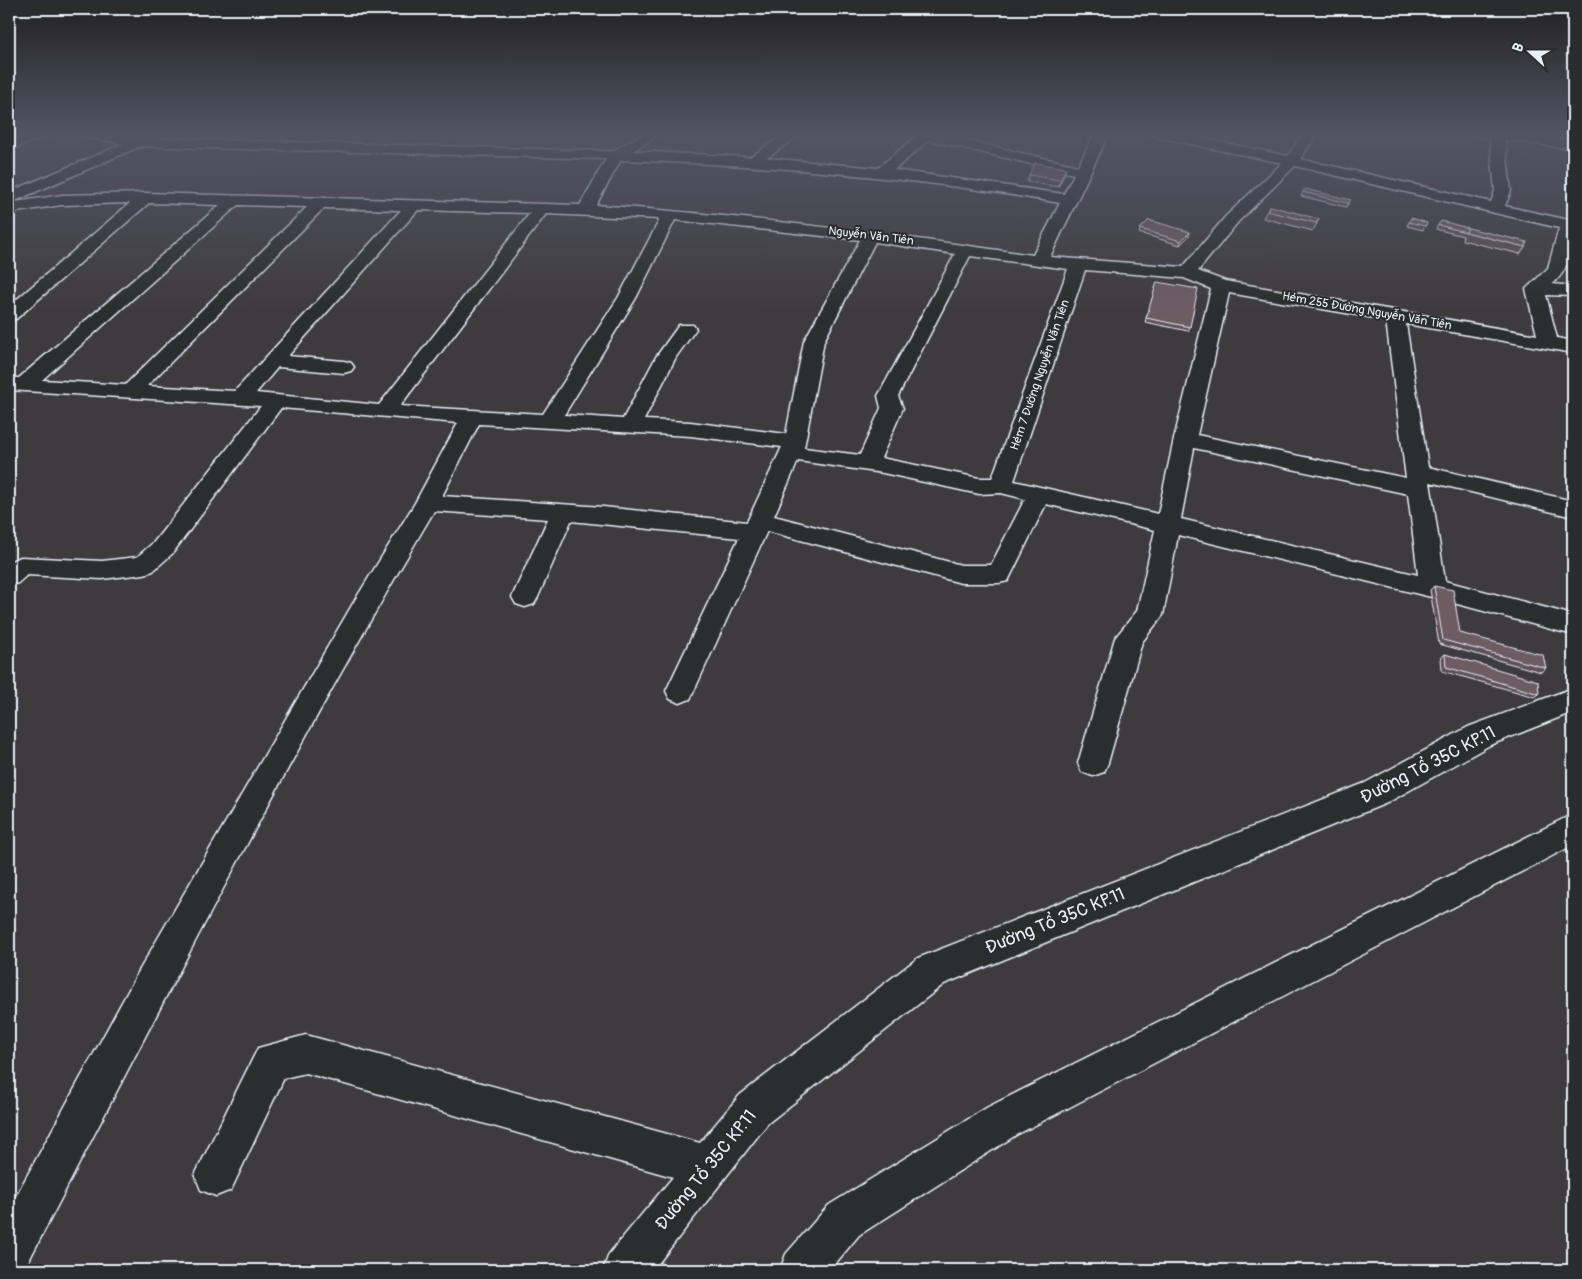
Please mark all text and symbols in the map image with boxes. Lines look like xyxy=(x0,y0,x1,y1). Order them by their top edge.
north arrow xyxy=(1504,28,1554,78)
text: B xyxy=(1509,41,1528,54)
street label: Nguyễn Văn Tiên xyxy=(827,222,915,249)
street label: Hẻm 255 Đường Nguyễn Văn Tiên xyxy=(1281,288,1453,333)
street label: Hẻm 7 Đường Nguyễn Văn Tiên xyxy=(1006,297,1073,452)
street label: Đường Tổ 35C KP.11 xyxy=(1356,720,1499,809)
street label: Đường Tổ 35C KP.11 xyxy=(981,882,1128,960)
street label: Đường Tổ 35C KP.11 xyxy=(650,1104,762,1235)

